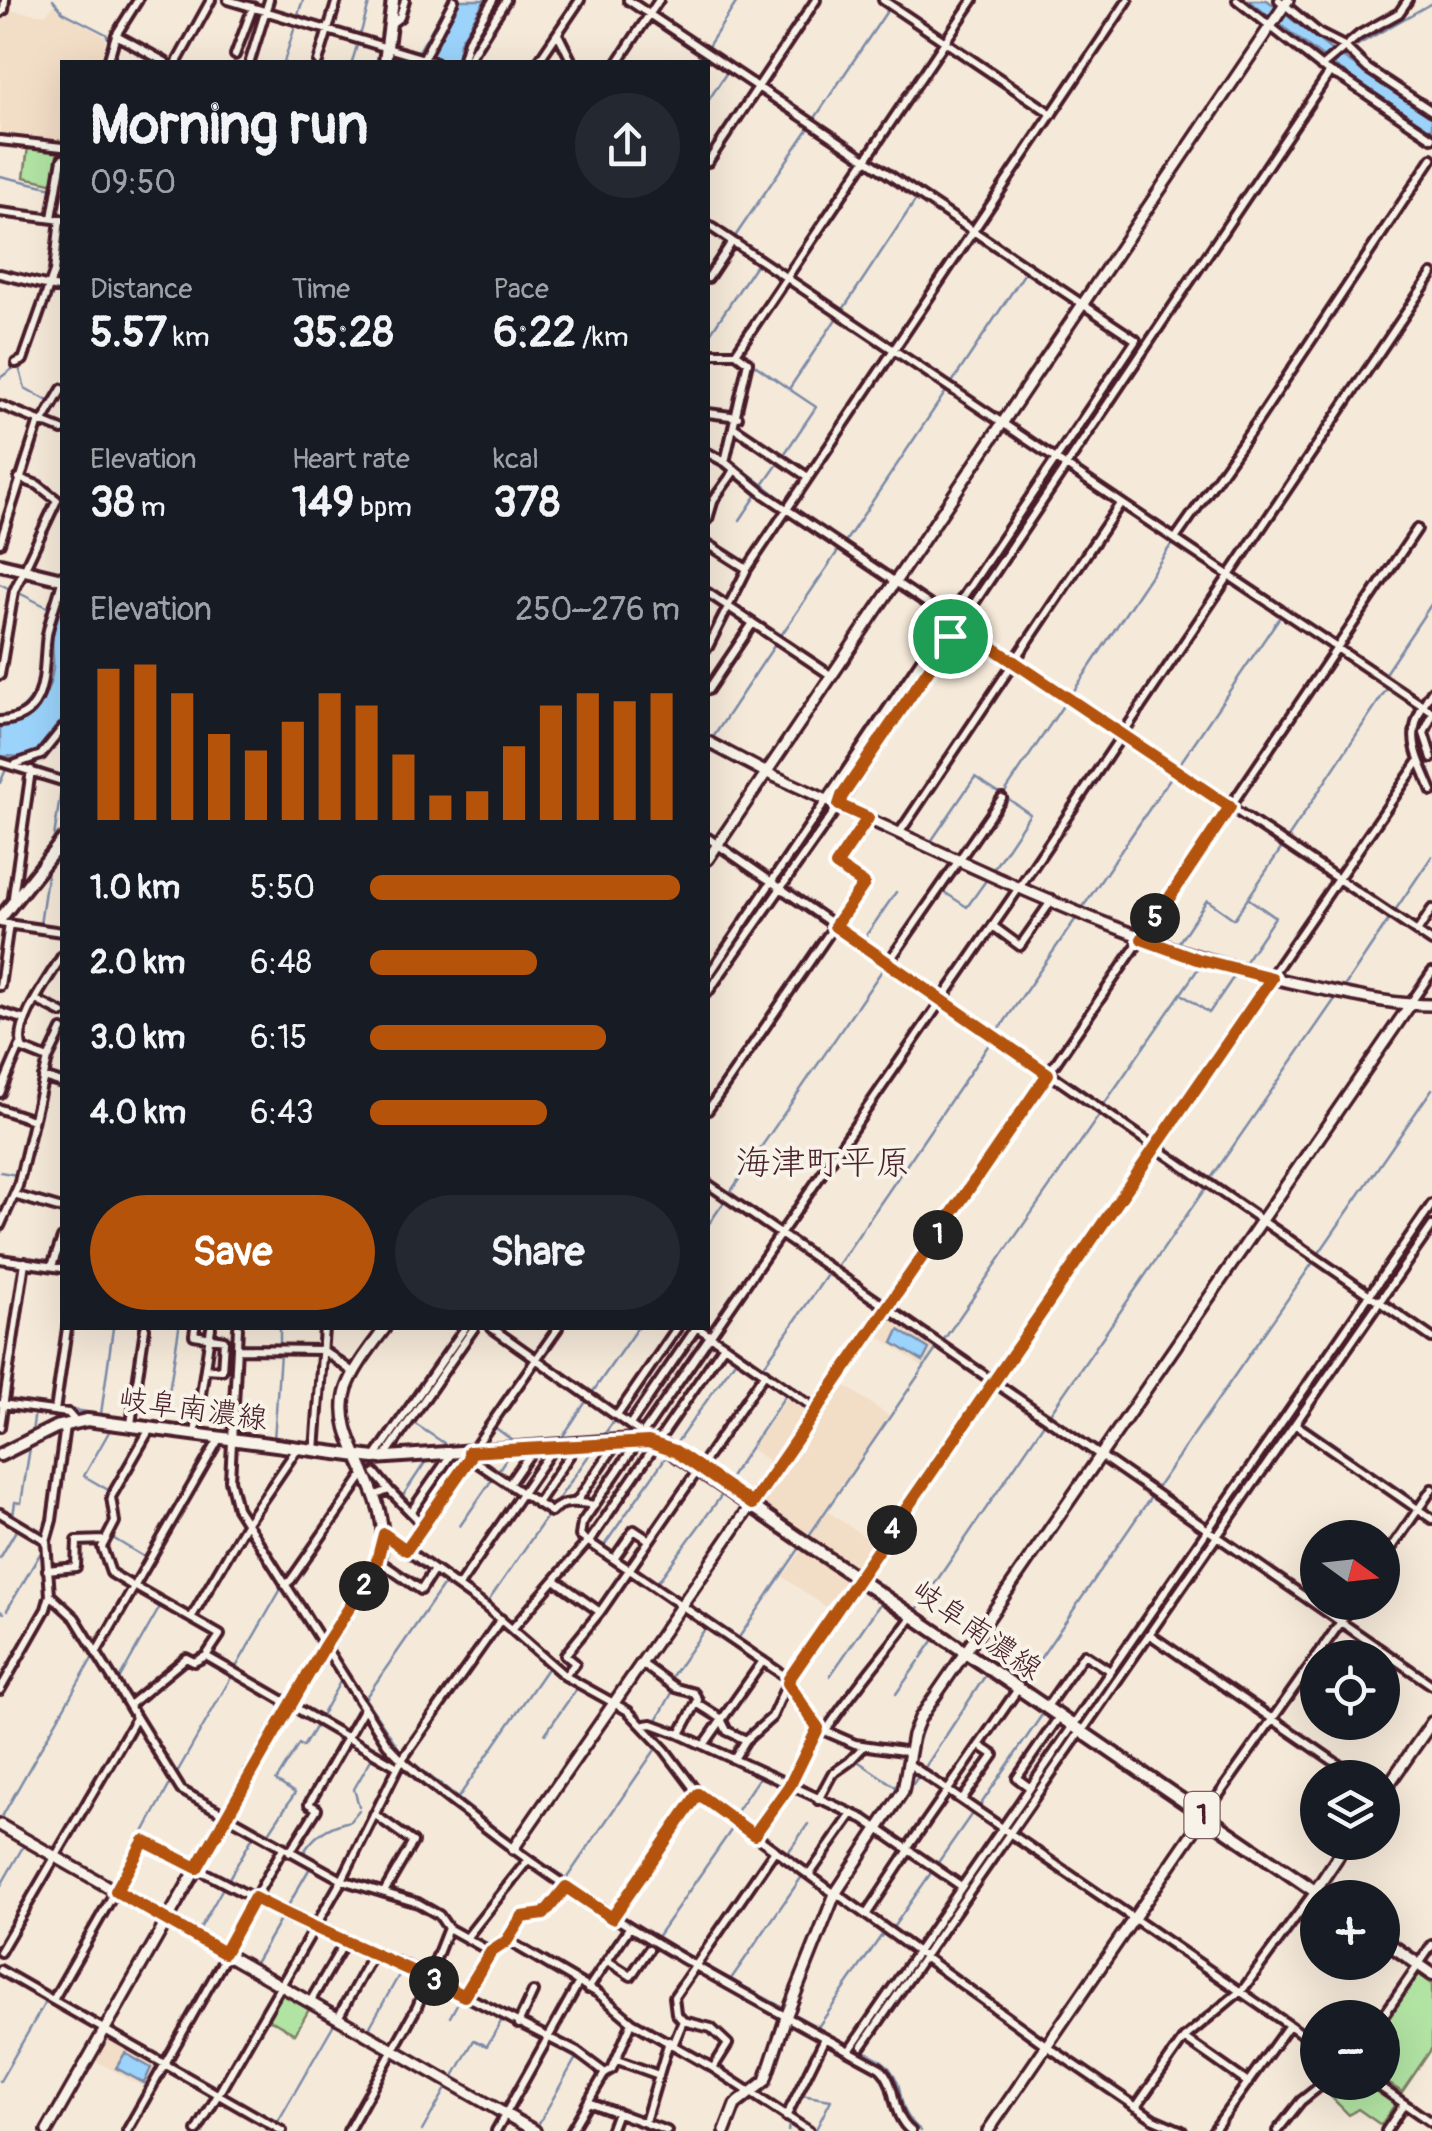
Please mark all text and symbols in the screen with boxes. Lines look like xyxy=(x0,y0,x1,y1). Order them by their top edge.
text: Morning run xyxy=(90,91,368,160)
button: share xyxy=(575,93,680,198)
text: 09:50 xyxy=(90,163,176,203)
text: Distance xyxy=(90,272,192,307)
text: Time xyxy=(292,272,350,307)
text: Pace xyxy=(493,272,549,307)
text: 5.57 xyxy=(90,307,167,359)
text: 35:28 xyxy=(292,307,394,359)
text: 6:22 xyxy=(493,307,576,359)
text: km xyxy=(167,320,210,355)
text: /km xyxy=(576,320,629,355)
text: Elevation xyxy=(90,442,197,477)
text: Heart rate xyxy=(292,442,410,477)
text: kcal xyxy=(493,442,539,477)
text: 38 xyxy=(90,477,135,529)
text: 149 xyxy=(292,477,354,529)
text: 378 xyxy=(493,477,560,529)
text: m xyxy=(135,490,166,525)
text: bpm xyxy=(354,490,412,525)
text: Elevation xyxy=(90,590,212,630)
text: 250–276 m xyxy=(515,590,680,630)
pin xyxy=(908,594,993,679)
icon: arrive xyxy=(923,609,978,664)
text: 1.0 km xyxy=(90,868,180,908)
text: 5:50 xyxy=(250,868,315,908)
pin: 5 xyxy=(1130,893,1180,943)
text: 5 xyxy=(1147,900,1163,935)
text: 2.0 km xyxy=(90,943,185,983)
text: 6:48 xyxy=(250,943,312,983)
text: 3.0 km xyxy=(90,1018,185,1058)
text: 6:15 xyxy=(250,1018,307,1058)
text: 4.0 km xyxy=(90,1093,186,1133)
text: 6:43 xyxy=(250,1093,314,1133)
district label: 海津町平原 xyxy=(735,1141,911,1185)
button: Save xyxy=(90,1195,375,1310)
button: Share xyxy=(395,1195,680,1310)
pin: 1 xyxy=(913,1210,963,1260)
text: 1 xyxy=(933,1217,943,1252)
street label: 岐阜南濃線 xyxy=(116,1380,270,1438)
pin: 4 xyxy=(867,1505,917,1555)
text: 4 xyxy=(884,1512,900,1547)
north arrow xyxy=(1300,1520,1400,1620)
map controls xyxy=(1300,1520,1400,2100)
pin: 2 xyxy=(339,1561,389,1611)
text: 2 xyxy=(356,1568,372,1603)
street label: 岐阜南濃線 xyxy=(905,1572,1049,1688)
button: locate xyxy=(1300,1640,1400,1740)
button: layers xyxy=(1300,1760,1400,1860)
road number: 1 xyxy=(1184,1792,1220,1838)
button: + xyxy=(1300,1880,1400,1980)
pin: 3 xyxy=(409,1956,459,2006)
text: 3 xyxy=(426,1963,442,1998)
button: − xyxy=(1300,2000,1400,2100)

